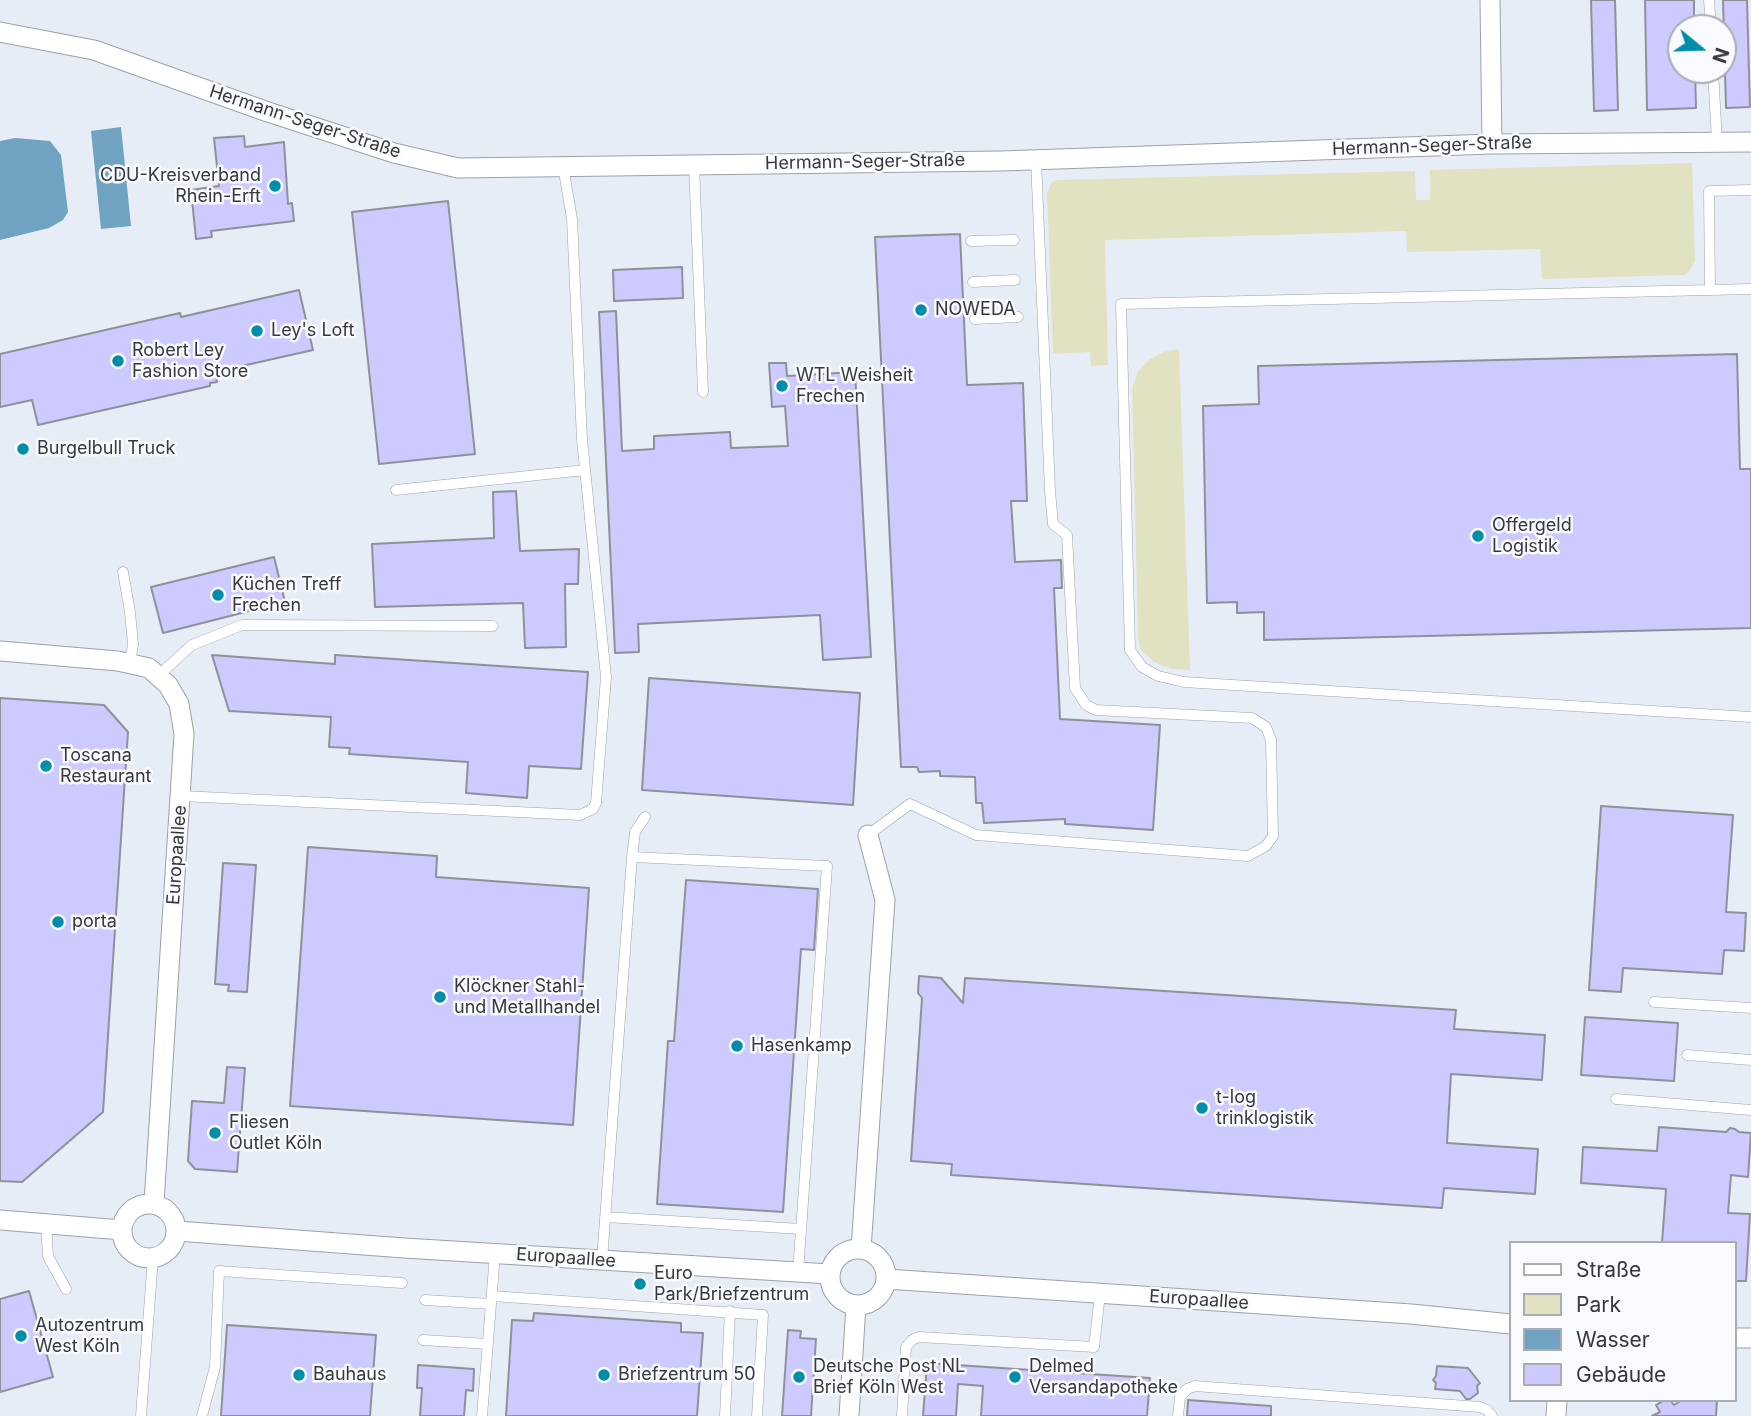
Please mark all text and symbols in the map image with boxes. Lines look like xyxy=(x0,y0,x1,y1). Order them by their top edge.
north arrow xyxy=(1667,14,1737,84)
text: N xyxy=(1707,45,1734,66)
street label: Hermann-Seger-Straße xyxy=(206,81,404,163)
street label: Hermann-Seger-Straße xyxy=(1332,132,1532,160)
street label: Hermann-Seger-Straße xyxy=(765,149,965,175)
place label: CDU-Kreisverband Rhein-Erft xyxy=(100,165,261,208)
marker: CDU-Kreisverband Rhein-Erft xyxy=(267,178,283,194)
place label: NOWEDA xyxy=(935,299,1016,321)
marker: NOWEDA xyxy=(913,302,929,318)
place label: Ley's Loft xyxy=(271,320,354,342)
marker: Ley's Loft xyxy=(249,323,265,339)
place label: Robert Ley Fashion Store xyxy=(132,340,248,382)
marker: Robert Ley Fashion Store xyxy=(110,353,126,369)
place label: WTL Weisheit Frechen xyxy=(796,365,913,408)
marker: WTL Weisheit Frechen xyxy=(774,378,790,394)
place label: Burgelbull Truck xyxy=(37,438,175,460)
marker: Burgelbull Truck xyxy=(15,441,31,457)
place label: Offergeld Logistik xyxy=(1492,515,1572,558)
marker: Offergeld Logistik xyxy=(1470,528,1486,544)
place label: Küchen Treff Frechen xyxy=(232,574,341,616)
marker: Küchen Treff Frechen xyxy=(210,587,226,603)
place label: Toscana Restaurant xyxy=(60,745,151,788)
marker: Toscana Restaurant xyxy=(38,758,54,774)
street label: Europaallee xyxy=(163,804,191,906)
place label: porta xyxy=(72,911,117,933)
marker: porta xyxy=(50,914,66,930)
place label: Klöckner Stahl- und Metallhandel xyxy=(454,976,600,1018)
marker: Klöckner Stahl- und Metallhandel xyxy=(432,989,448,1005)
place label: Hasenkamp xyxy=(751,1035,852,1057)
marker: Hasenkamp xyxy=(729,1038,745,1054)
place label: t-log trinklogistik xyxy=(1216,1087,1314,1130)
marker: t-log trinklogistik xyxy=(1194,1100,1210,1116)
place label: Fliesen Outlet Köln xyxy=(229,1112,322,1154)
marker: Fliesen Outlet Köln xyxy=(207,1125,223,1141)
legend xyxy=(1510,1241,1737,1402)
street label: Europaallee xyxy=(515,1244,617,1272)
text: Straße xyxy=(1576,1257,1641,1282)
place label: Euro Park/Briefzentrum xyxy=(654,1263,809,1306)
marker: Euro Park/Briefzentrum xyxy=(632,1276,648,1292)
street label: Europaallee xyxy=(1148,1286,1250,1314)
text: Park xyxy=(1576,1292,1621,1317)
place label: Autozentrum West Köln xyxy=(35,1315,144,1358)
text: Wasser xyxy=(1576,1327,1650,1352)
marker: Autozentrum West Köln xyxy=(13,1328,29,1344)
place label: Deutsche Post NL Brief Köln West xyxy=(813,1356,965,1398)
place label: Delmed Versandapotheke xyxy=(1029,1356,1178,1398)
text: Gebäude xyxy=(1576,1362,1666,1387)
place label: Bauhaus xyxy=(313,1364,386,1386)
place label: Briefzentrum 50 xyxy=(618,1364,756,1386)
marker: Bauhaus xyxy=(291,1367,307,1383)
marker: Briefzentrum 50 xyxy=(596,1367,612,1383)
marker: Deutsche Post NL Brief Köln West xyxy=(791,1369,807,1385)
marker: Delmed Versandapotheke xyxy=(1007,1369,1023,1385)

